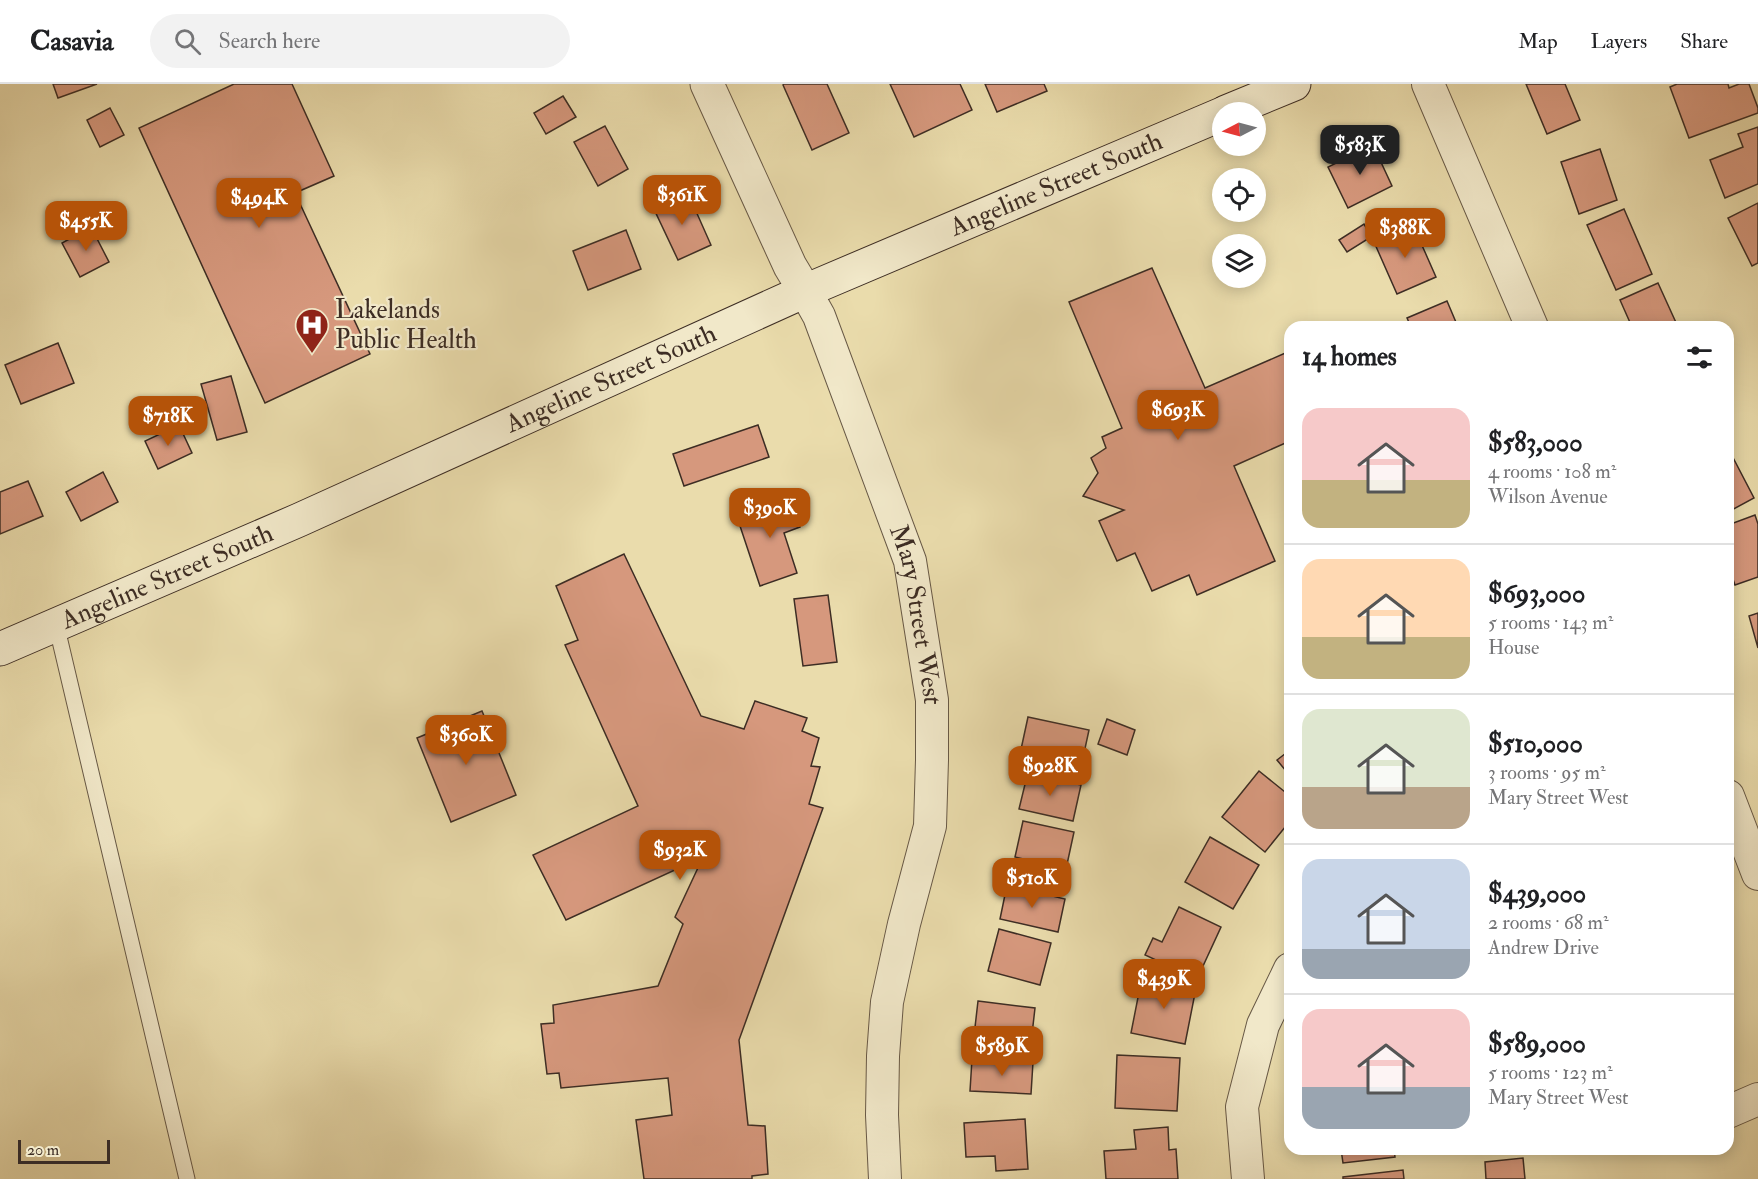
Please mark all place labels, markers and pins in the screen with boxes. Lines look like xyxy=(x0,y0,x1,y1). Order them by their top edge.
pin: $583K xyxy=(1318,125,1402,176)
pin: $361K xyxy=(640,175,724,226)
pin: $494K xyxy=(217,178,301,229)
pin: $455K xyxy=(44,201,128,252)
pin: $388K xyxy=(1363,208,1447,259)
place label: Lakelands Public Health xyxy=(335,294,477,356)
hospital icon: Lakelands Public Health xyxy=(294,307,330,354)
pin: $693K xyxy=(1136,390,1220,441)
pin: $718K xyxy=(126,396,210,447)
pin: $390K xyxy=(728,488,812,539)
pin: $360K xyxy=(424,715,508,766)
pin: $928K xyxy=(1008,746,1092,797)
pin: $932K xyxy=(638,830,722,881)
pin: $510K xyxy=(990,858,1074,909)
pin: $439K xyxy=(1122,959,1206,1010)
pin: $589K xyxy=(960,1026,1044,1077)

